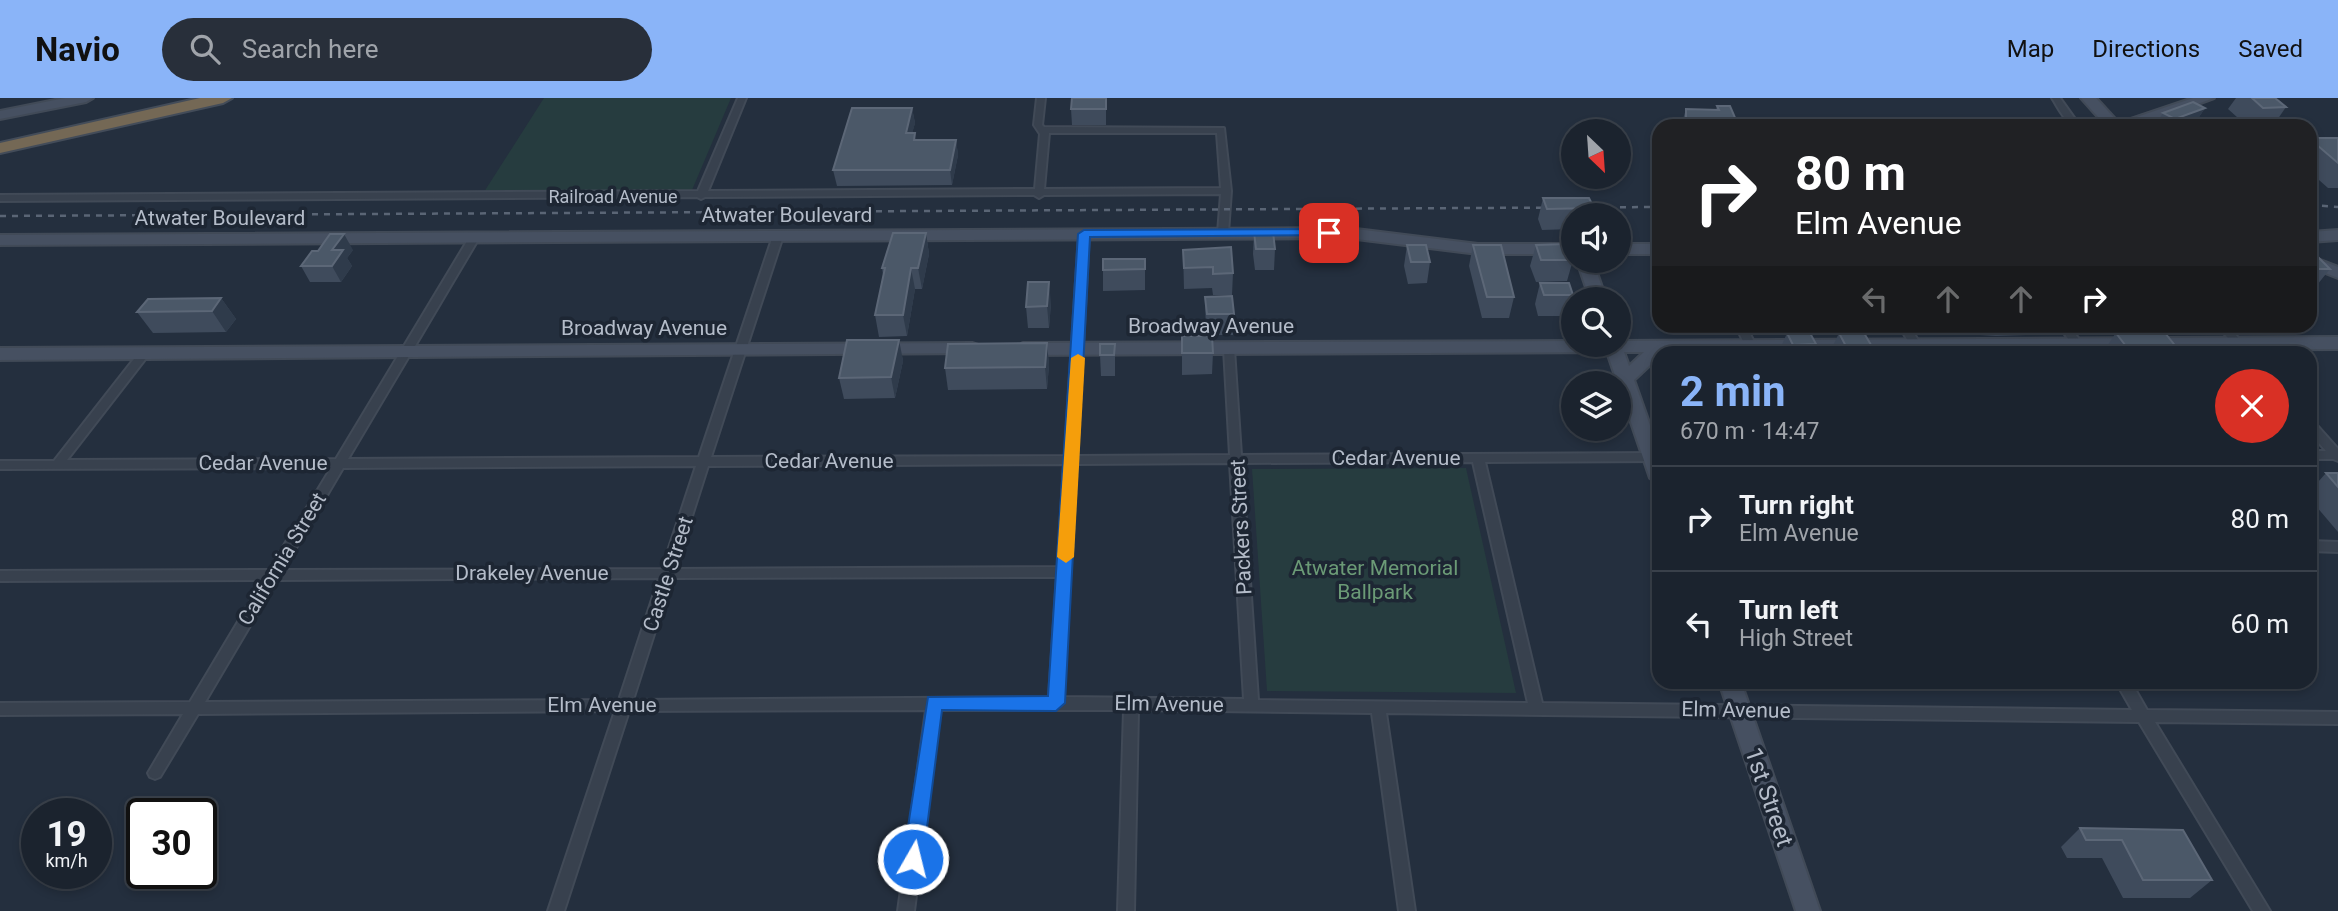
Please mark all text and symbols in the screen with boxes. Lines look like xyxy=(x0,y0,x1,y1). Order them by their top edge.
search box xyxy=(162,18,652,81)
text: Navio xyxy=(35,30,120,69)
icon: search xyxy=(186,30,224,68)
text: Search here xyxy=(242,34,379,64)
text: Map xyxy=(2007,35,2054,63)
text: Directions xyxy=(2092,35,2200,63)
text: Saved xyxy=(2238,35,2303,63)
north arrow xyxy=(1561,119,1631,189)
map controls xyxy=(1561,119,1631,441)
text: 80 m xyxy=(1795,145,1906,202)
icon: right xyxy=(1680,147,1771,238)
street label: Railroad Avenue xyxy=(548,186,678,207)
street label: Atwater Boulevard xyxy=(702,203,872,227)
pin xyxy=(1299,203,1359,263)
button: sound xyxy=(1561,203,1631,273)
text: Elm Avenue xyxy=(1795,204,1962,242)
street label: Atwater Boulevard xyxy=(135,206,305,230)
icon: arrive xyxy=(1310,214,1348,252)
icon: left xyxy=(1856,280,1894,318)
icon: ahead xyxy=(1929,280,1967,318)
icon: ahead xyxy=(2002,280,2040,318)
icon: right xyxy=(2075,280,2113,318)
button: search xyxy=(1561,287,1631,357)
street label: Broadway Avenue xyxy=(1128,314,1294,338)
street label: Broadway Avenue xyxy=(561,316,727,340)
text: 2 min xyxy=(1680,367,1786,416)
button: close xyxy=(2215,369,2289,443)
button: layers xyxy=(1561,371,1631,441)
text: 670 m · 14:47 xyxy=(1680,418,1819,445)
street label: Cedar Avenue xyxy=(1331,446,1461,470)
street label: Cedar Avenue xyxy=(764,449,894,473)
street label: Cedar Avenue xyxy=(198,451,328,475)
street label: Packers Street xyxy=(1225,458,1257,595)
street label: California Street xyxy=(233,488,331,630)
text: Turn right xyxy=(1739,490,1854,520)
icon: right xyxy=(1680,500,1718,538)
text: 80 m xyxy=(2231,504,2289,534)
street label: Castle Street xyxy=(638,513,698,635)
text: Elm Avenue xyxy=(1739,520,1859,547)
park label: Atwater Memorial Ballpark xyxy=(1292,556,1458,604)
street label: Drakeley Avenue xyxy=(455,561,609,585)
text: Turn left xyxy=(1739,595,1838,625)
icon: left xyxy=(1680,605,1718,643)
text: 60 m xyxy=(2231,609,2289,639)
text: High Street xyxy=(1739,625,1853,652)
street label: Elm Avenue xyxy=(1114,691,1224,717)
street label: Elm Avenue xyxy=(547,693,657,717)
street label: Elm Avenue xyxy=(1681,697,1791,723)
street label: 1st Street xyxy=(1739,744,1799,850)
speed limit sign: 30 xyxy=(126,798,217,889)
text: 19 xyxy=(46,814,87,855)
position arrow xyxy=(876,822,950,896)
text: km/h xyxy=(45,850,88,871)

